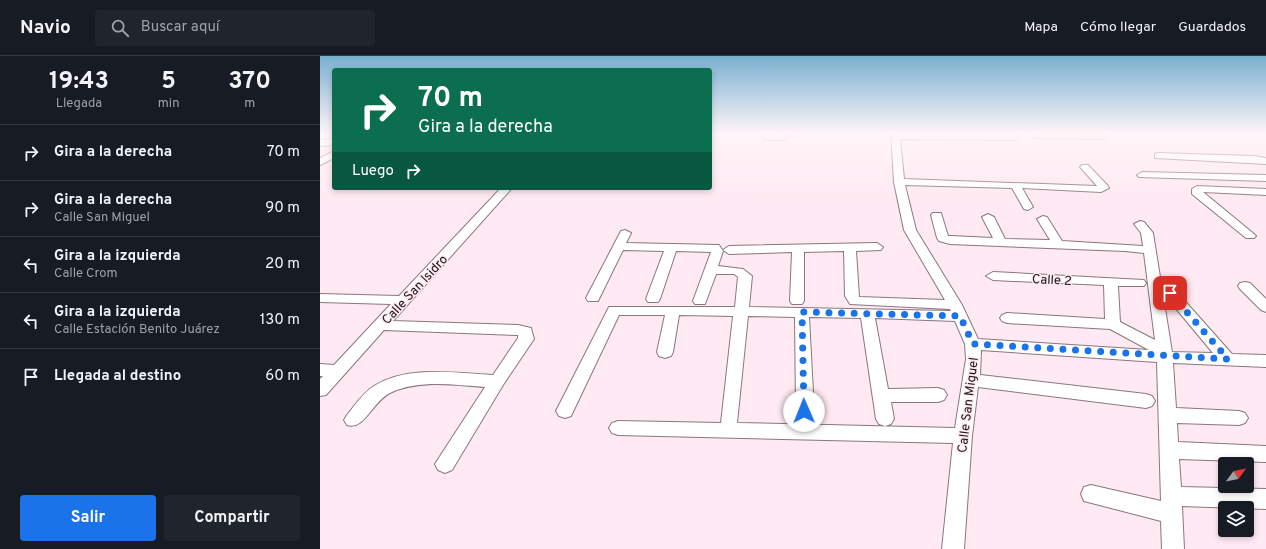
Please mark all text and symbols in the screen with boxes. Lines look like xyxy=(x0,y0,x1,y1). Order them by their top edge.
search box xyxy=(95,10,375,46)
text: Navio xyxy=(20,16,71,40)
icon: search xyxy=(109,17,131,39)
text: Buscar aquí xyxy=(141,18,220,37)
text: Mapa xyxy=(1024,19,1058,36)
text: Cómo llegar xyxy=(1080,19,1156,36)
text: Guardados xyxy=(1178,19,1246,36)
text: 19:43 xyxy=(49,67,109,97)
text: 5 xyxy=(161,67,176,97)
text: 370 xyxy=(228,67,271,97)
text: 70 m xyxy=(418,81,483,117)
icon: right xyxy=(352,84,404,136)
text: Llegada xyxy=(56,96,102,112)
text: min xyxy=(158,96,179,112)
text: m xyxy=(244,96,255,112)
text: Gira a la derecha xyxy=(418,116,553,139)
icon: right xyxy=(20,142,42,164)
text: Gira a la derecha xyxy=(54,143,172,162)
text: 70 m xyxy=(267,143,300,162)
icon: right xyxy=(402,160,424,182)
text: Luego xyxy=(352,162,394,181)
text: Gira a la derecha xyxy=(54,191,172,210)
icon: right xyxy=(20,198,42,220)
text: 90 m xyxy=(265,199,300,218)
text: Calle San Miguel xyxy=(54,210,150,226)
text: Gira a la izquierda xyxy=(54,247,181,266)
street label: Calle San Isidro xyxy=(379,252,452,329)
icon: left xyxy=(20,254,42,276)
text: 20 m xyxy=(265,255,300,274)
text: Calle Crom xyxy=(54,266,117,282)
street label: Calle 2 xyxy=(1031,272,1072,290)
pin xyxy=(1153,276,1187,310)
icon: arrive xyxy=(1159,282,1181,304)
text: Gira a la izquierda xyxy=(54,303,181,322)
icon: left xyxy=(20,310,42,332)
text: 130 m xyxy=(260,311,300,330)
text: Calle Estación Benito Juárez xyxy=(54,322,220,338)
street label: Calle San Miguel xyxy=(955,357,983,454)
icon: arrive xyxy=(20,366,42,388)
text: Llegada al destino xyxy=(54,367,181,386)
text: 60 m xyxy=(265,367,300,386)
position arrow xyxy=(783,390,825,432)
north arrow xyxy=(1218,457,1254,493)
map controls xyxy=(1218,457,1254,537)
button: Salir xyxy=(20,495,156,541)
button: Compartir xyxy=(164,495,300,541)
button: layers xyxy=(1218,501,1254,537)

